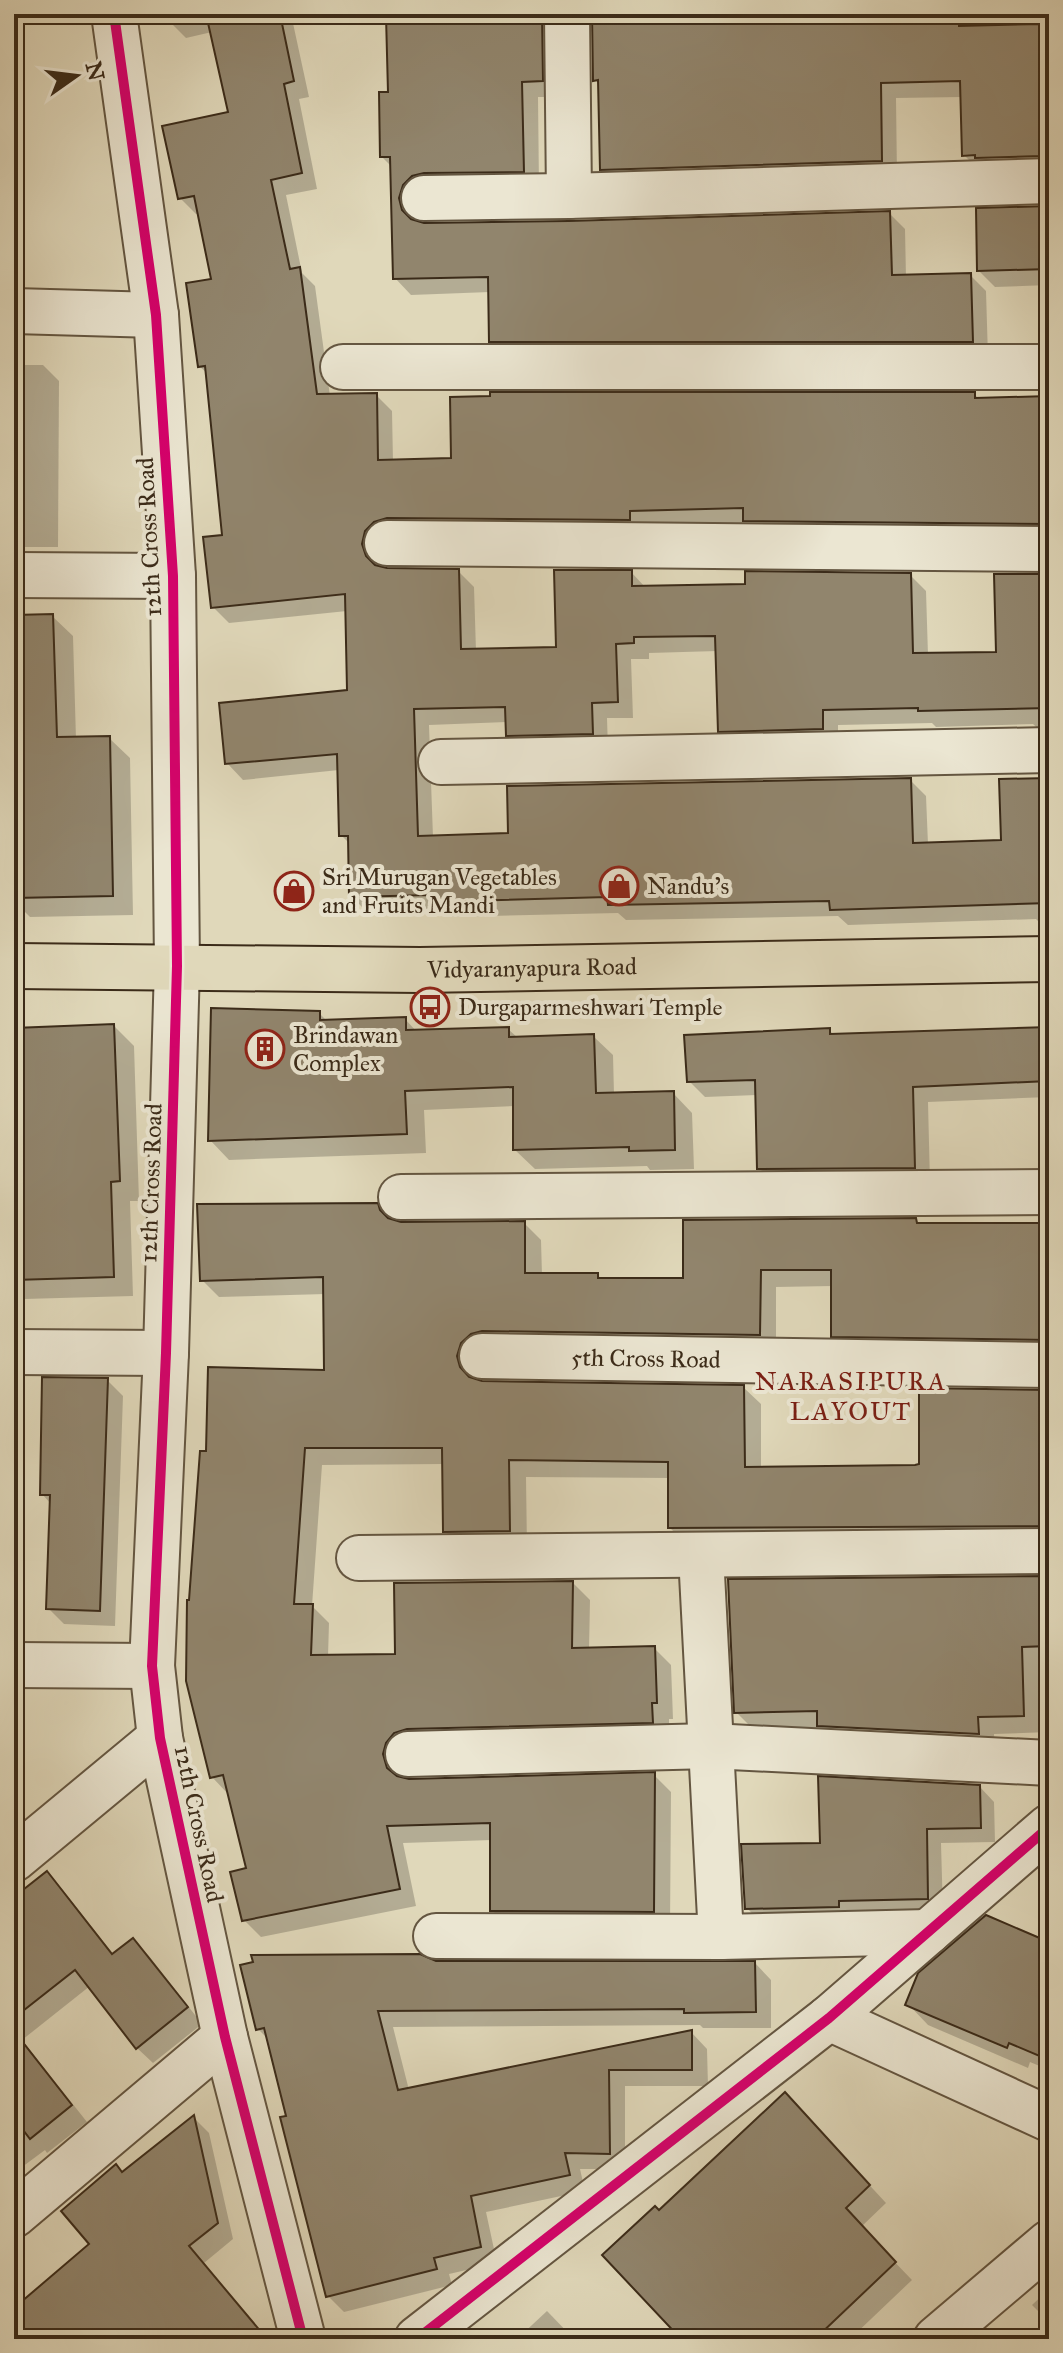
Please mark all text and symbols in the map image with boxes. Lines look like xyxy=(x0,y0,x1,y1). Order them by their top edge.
north arrow xyxy=(36,36,116,116)
text: N xyxy=(80,59,110,84)
street label: 12th Cross Road xyxy=(130,456,168,618)
place label: Sri Murugan Vegetables and Fruits Mandi xyxy=(322,862,557,920)
shop icon: Nandu's xyxy=(598,865,640,907)
shop icon: Sri Murugan Vegetables and Fruits Mandi xyxy=(273,870,315,912)
place label: Nandu's xyxy=(647,871,729,901)
street label: Vidyaranyapura Road xyxy=(426,951,637,985)
bus stop icon: Durgaparmeshwari Temple xyxy=(409,986,451,1028)
place label: Durgaparmeshwari Temple xyxy=(458,992,723,1022)
place label: Brindawan Complex xyxy=(293,1020,398,1078)
building icon: Brindawan Complex xyxy=(244,1028,286,1070)
street label: 12th Cross Road xyxy=(133,1103,169,1263)
street label: 5th Cross Road xyxy=(571,1342,721,1375)
district label: NARASIPURA LAYOUT xyxy=(755,1365,947,1427)
street label: 12th Cross Road xyxy=(168,1743,230,1905)

